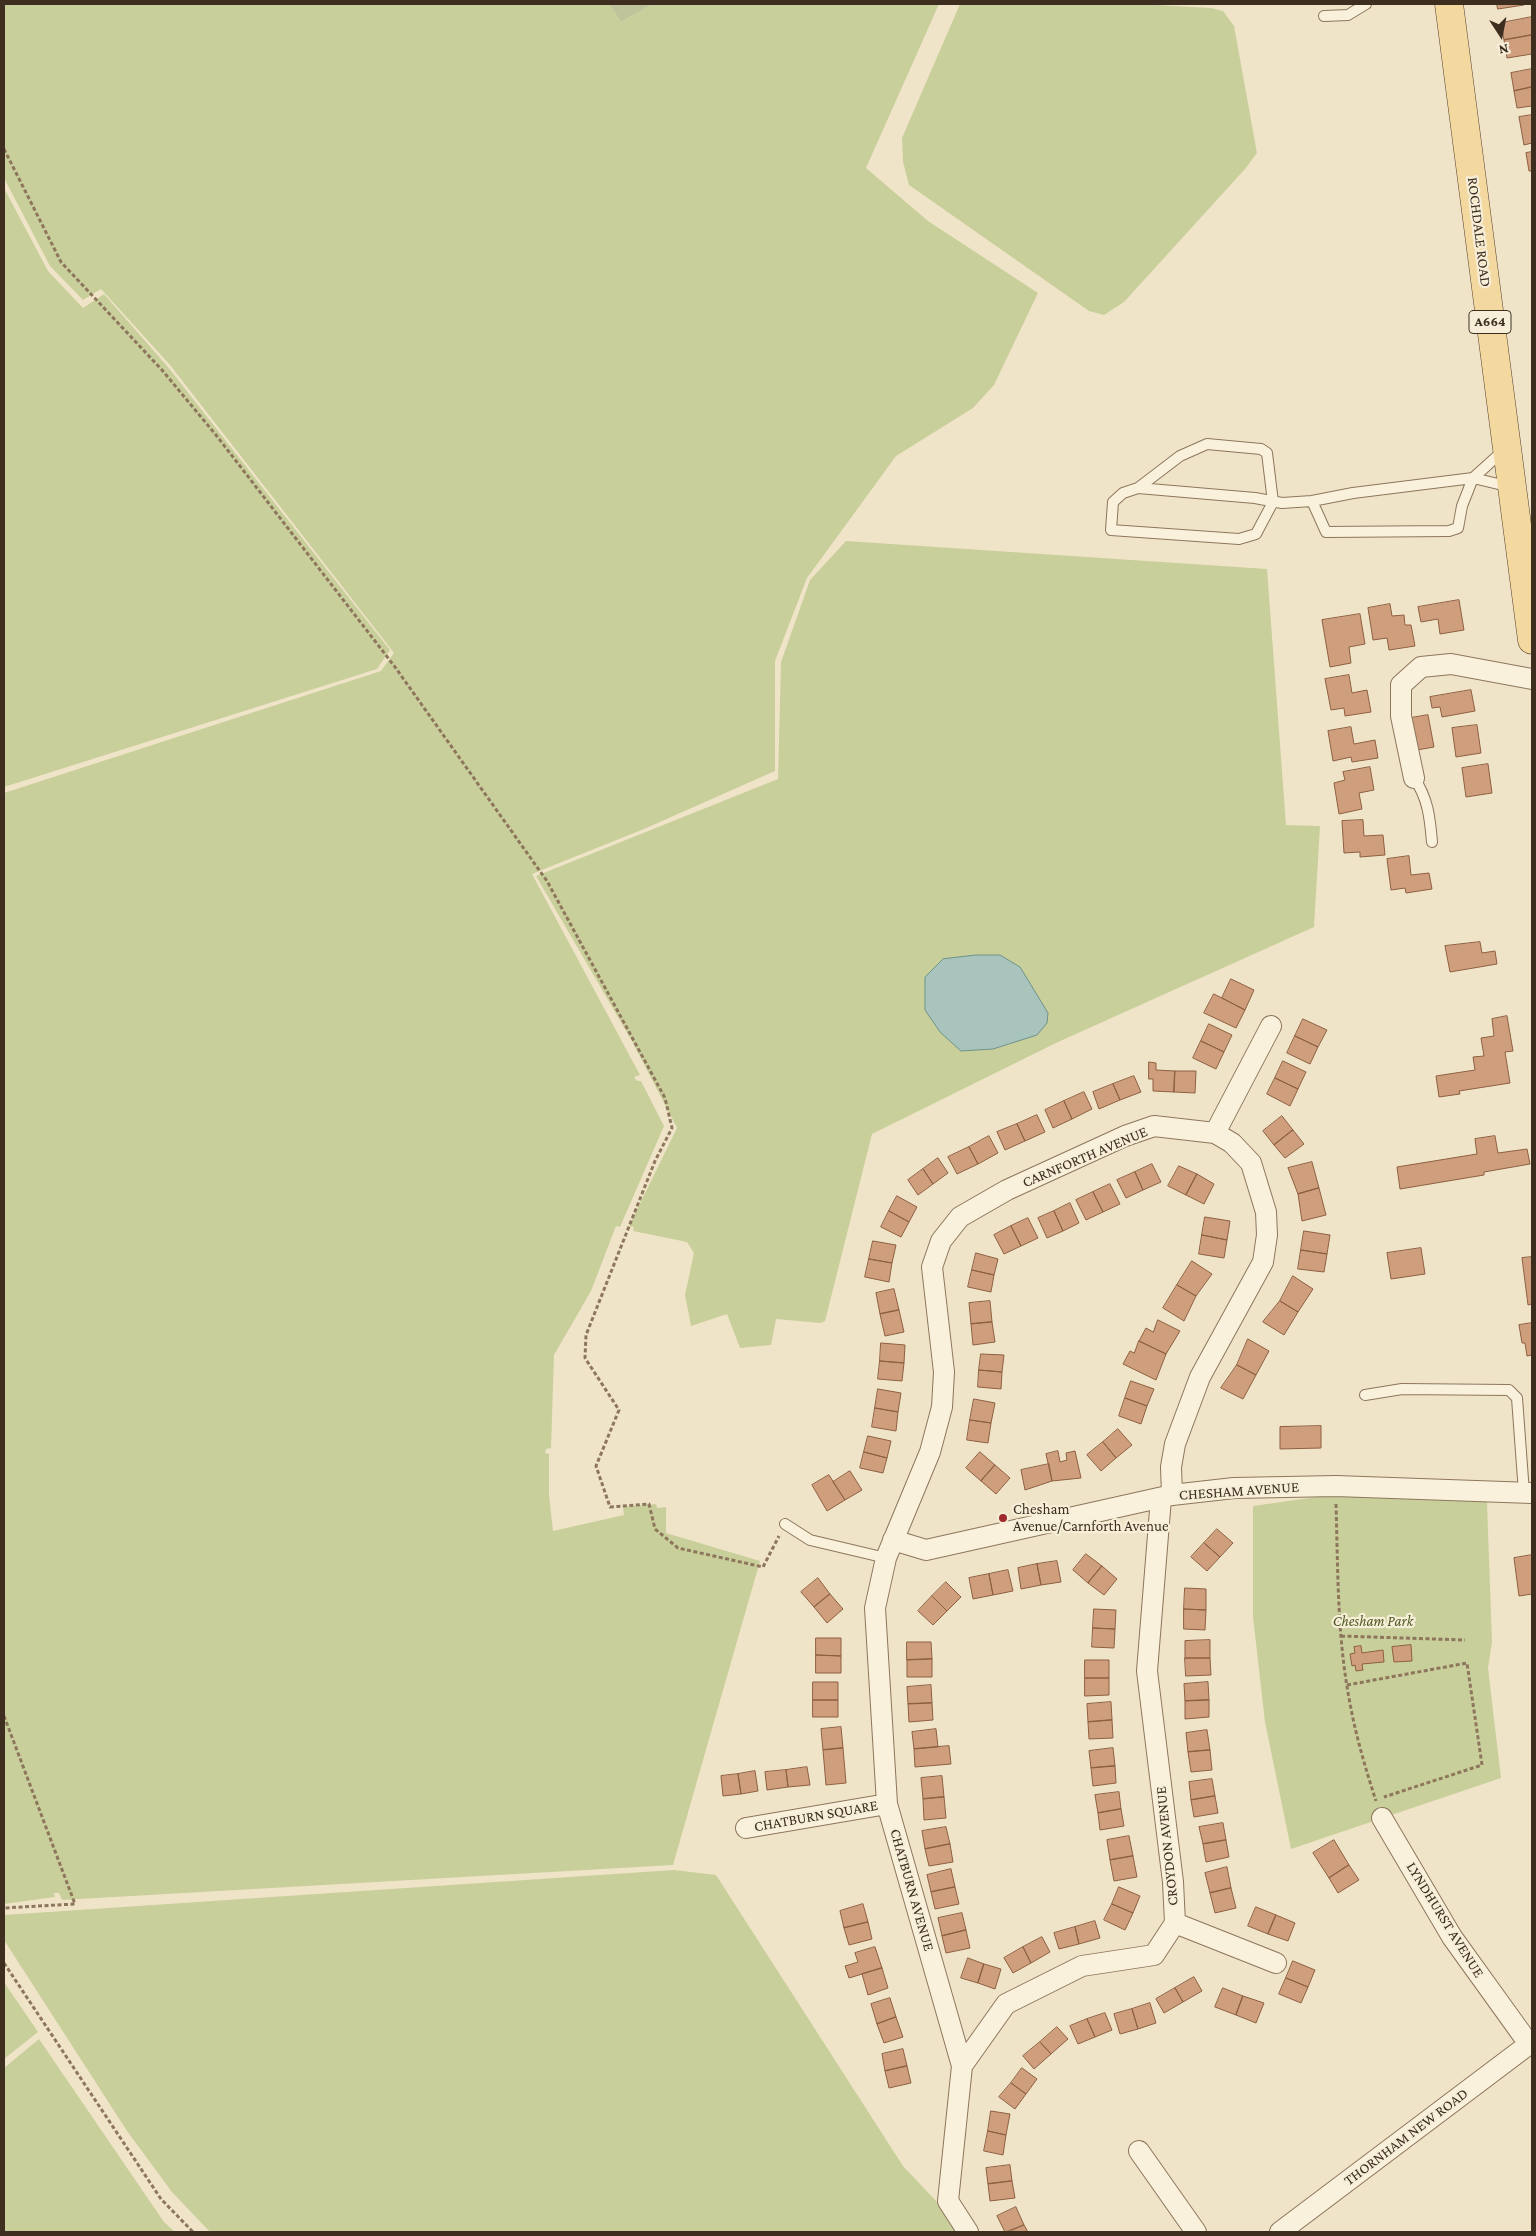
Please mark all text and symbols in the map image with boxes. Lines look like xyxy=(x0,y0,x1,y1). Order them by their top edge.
north arrow xyxy=(1476,10,1526,60)
text: N xyxy=(1498,41,1510,58)
street label: ROCHDALE ROAD xyxy=(1463,176,1495,288)
road number: A664 xyxy=(1469,311,1511,334)
street label: CARNFORTH AVENUE xyxy=(1020,1122,1150,1192)
street label: CHESHAM AVENUE xyxy=(1178,1478,1300,1504)
place label: Chesham Avenue/Carnforth Avenue xyxy=(1013,1500,1169,1535)
marker: Chesham Avenue/Carnforth Avenue xyxy=(997,1512,1009,1524)
park label: Chesham Park xyxy=(1333,1612,1413,1630)
street label: CROYDON AVENUE xyxy=(1152,1785,1182,1907)
street label: CHATBURN SQUARE xyxy=(753,1796,879,1836)
street label: CHATBURN AVENUE xyxy=(886,1827,938,1953)
street label: LYNDHURST AVENUE xyxy=(1402,1859,1488,1981)
street label: THORNHAM NEW ROAD xyxy=(1340,2084,1472,2190)

